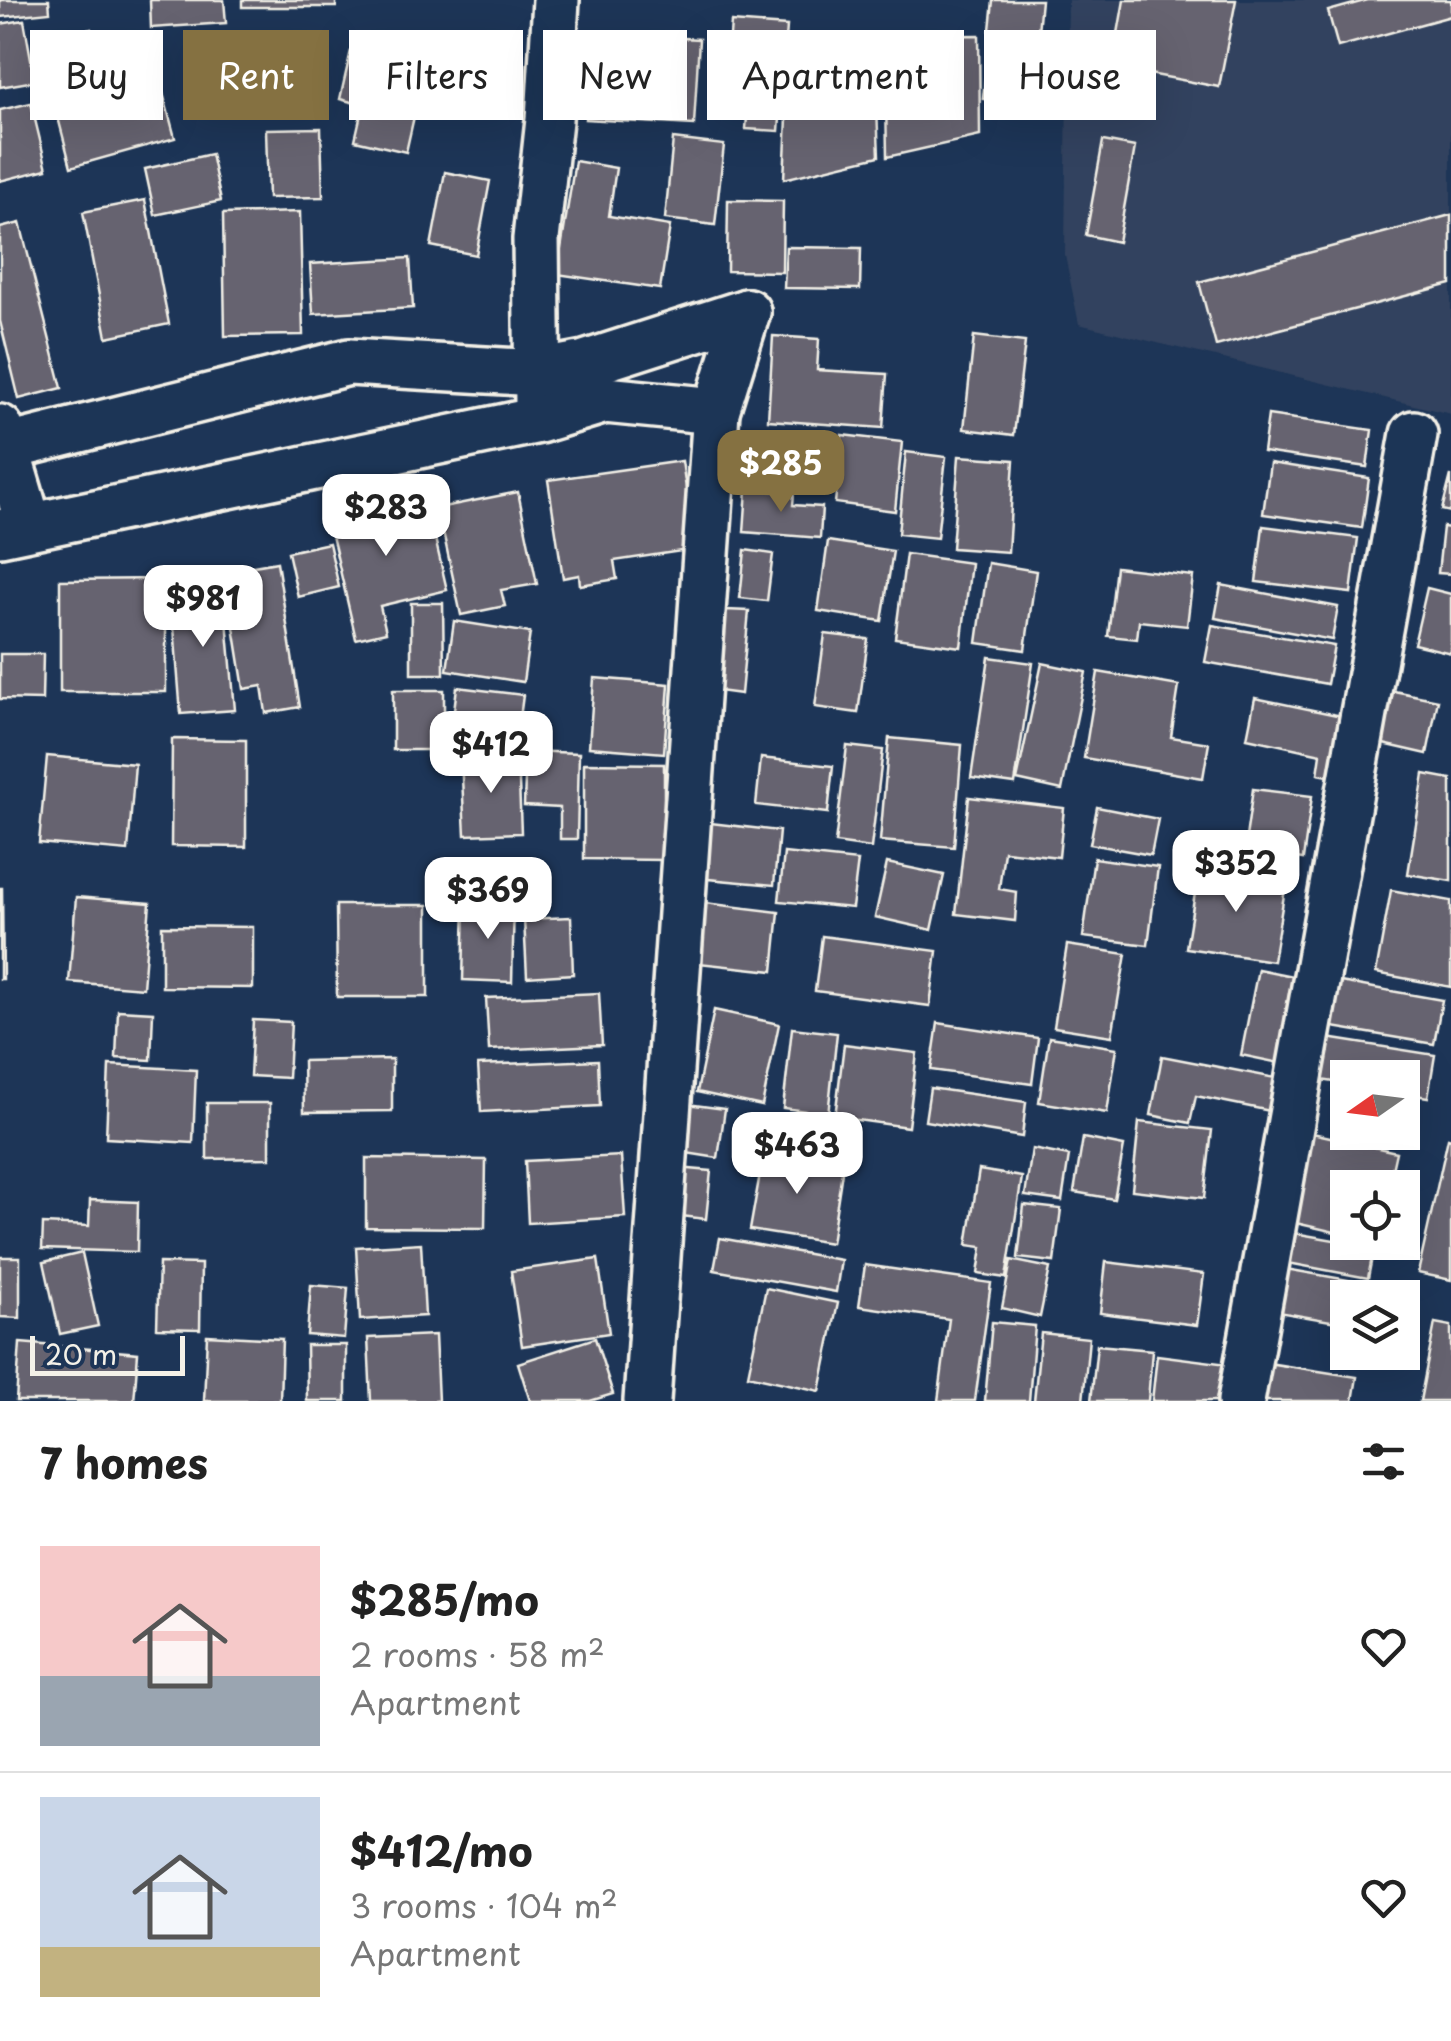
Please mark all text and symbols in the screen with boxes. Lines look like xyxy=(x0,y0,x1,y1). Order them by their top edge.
chip: Buy xyxy=(30,30,163,120)
chip: Rent xyxy=(183,30,329,120)
chip: Filters xyxy=(349,30,523,120)
chip: New xyxy=(543,30,687,120)
chip: Apartment xyxy=(707,30,964,120)
chip: House xyxy=(984,30,1156,120)
pin: $285 xyxy=(722,430,840,515)
text: $285 xyxy=(739,438,823,486)
pin: $283 xyxy=(327,474,445,559)
text: $283 xyxy=(344,482,428,530)
pin: $981 xyxy=(144,565,262,650)
text: $981 xyxy=(166,573,240,621)
pin: $412 xyxy=(432,711,550,796)
text: $412 xyxy=(452,719,530,767)
pin: $352 xyxy=(1177,830,1295,915)
text: $352 xyxy=(1194,838,1278,886)
pin: $369 xyxy=(429,857,547,942)
text: $369 xyxy=(447,865,529,913)
north arrow xyxy=(1330,1060,1420,1150)
map controls xyxy=(1330,1060,1420,1370)
pin: $463 xyxy=(738,1112,856,1197)
text: $463 xyxy=(754,1120,840,1168)
button: locate xyxy=(1330,1170,1420,1260)
button: layers xyxy=(1330,1280,1420,1370)
scale bar xyxy=(30,1331,185,1376)
text: 20 m xyxy=(45,1332,117,1375)
text: 7 homes xyxy=(40,1430,208,1493)
icon: filters xyxy=(1356,1434,1411,1489)
text: $285/mo xyxy=(350,1567,539,1630)
icon: home xyxy=(120,1586,240,1706)
icon: heart xyxy=(1356,1619,1411,1674)
text: 2 rooms · 58 m² xyxy=(350,1630,605,1678)
text: Apartment xyxy=(350,1678,521,1726)
text: $412/mo xyxy=(350,1818,533,1881)
icon: home xyxy=(120,1837,240,1957)
icon: heart xyxy=(1356,1870,1411,1925)
text: 3 rooms · 104 m² xyxy=(350,1881,618,1929)
text: Apartment xyxy=(350,1929,521,1977)

